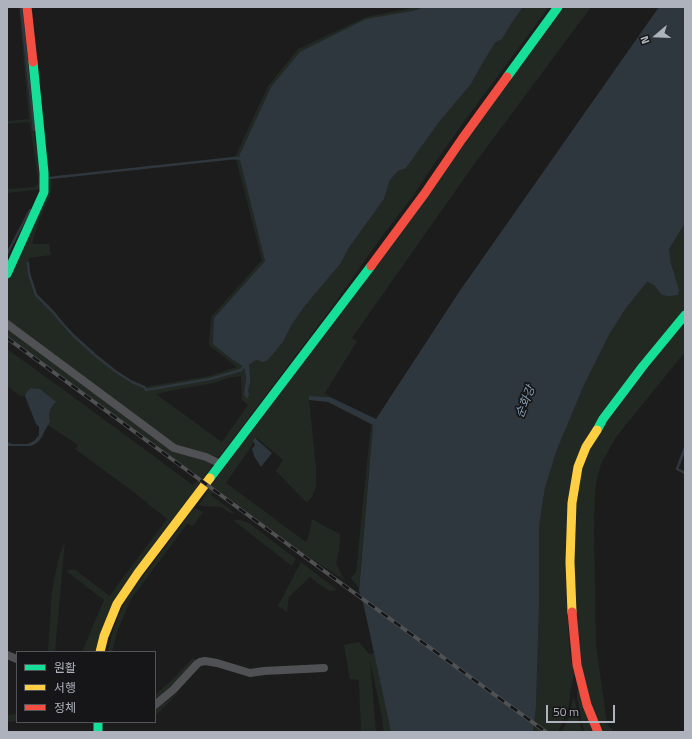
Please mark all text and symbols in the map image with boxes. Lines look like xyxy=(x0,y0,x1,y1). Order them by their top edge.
north arrow xyxy=(636,16,676,56)
text: N xyxy=(636,34,653,46)
water label: 순화강 xyxy=(513,384,539,420)
legend xyxy=(16,651,156,723)
text: 원활 xyxy=(54,658,76,677)
text: 서행 xyxy=(54,678,76,697)
scale bar xyxy=(548,697,617,723)
text: 정체 xyxy=(54,698,76,717)
text: 50 m xyxy=(553,702,579,721)

